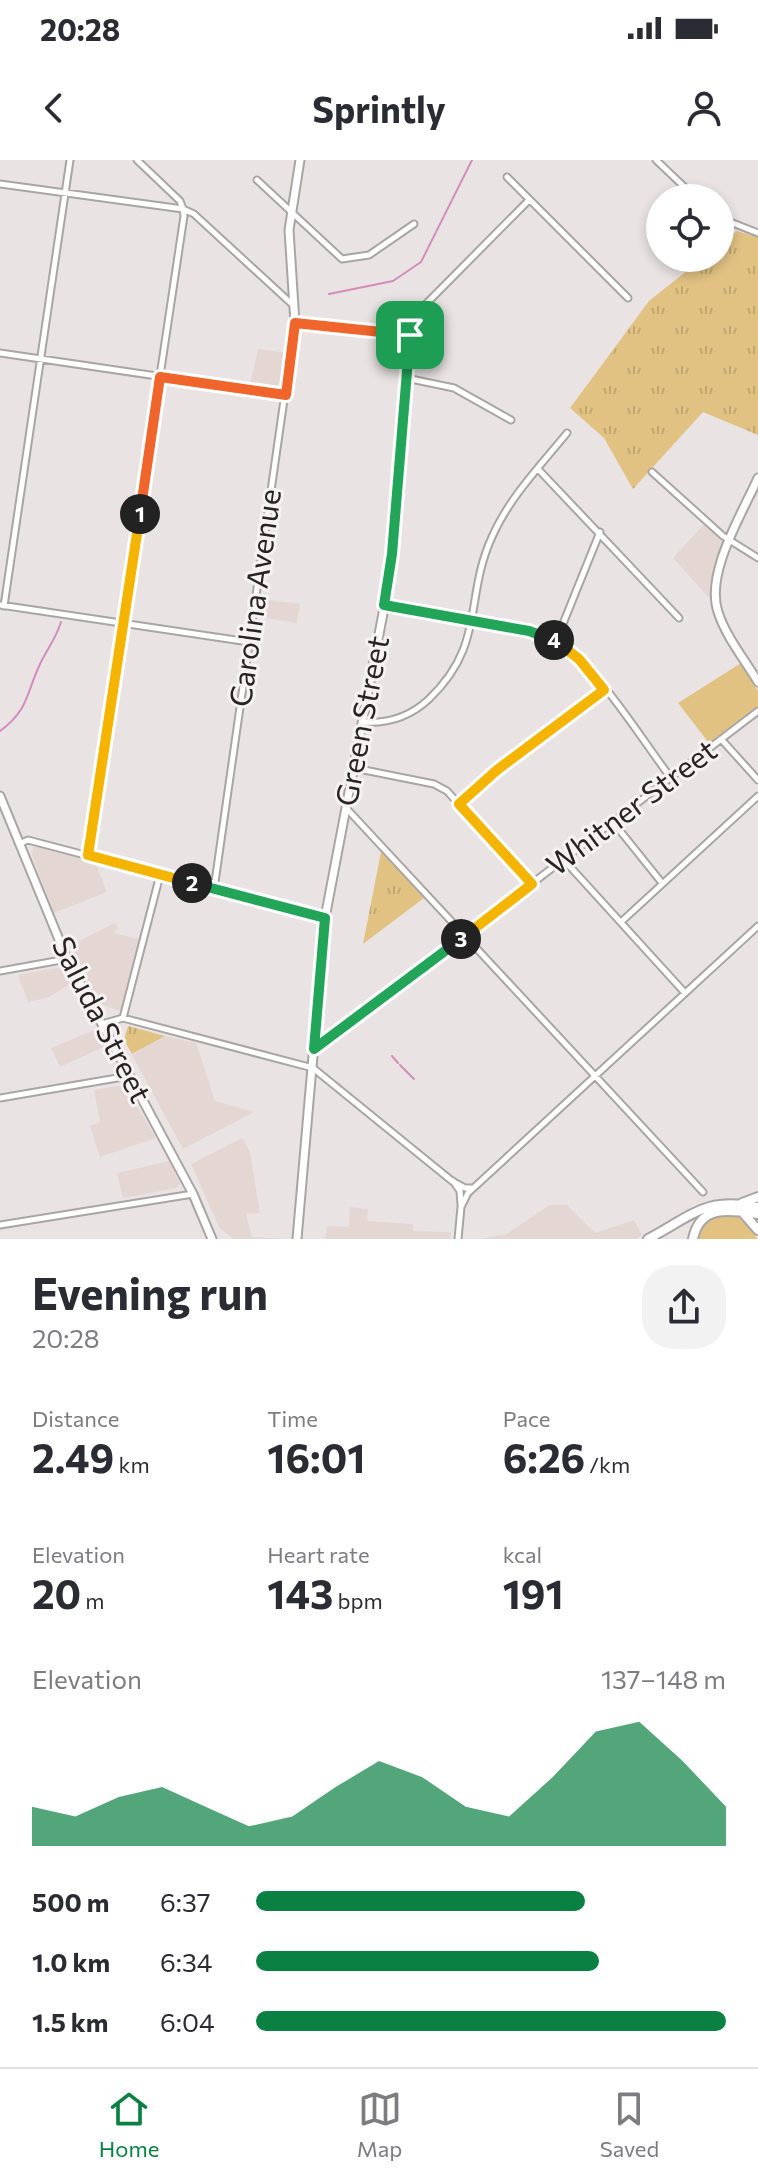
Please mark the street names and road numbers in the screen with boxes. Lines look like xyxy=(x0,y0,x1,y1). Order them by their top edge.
street label: Carolina Avenue xyxy=(220,486,287,709)
street label: Green Street xyxy=(326,632,395,809)
street label: Whitner Street xyxy=(538,730,723,882)
street label: Saluda Street xyxy=(46,930,161,1108)

